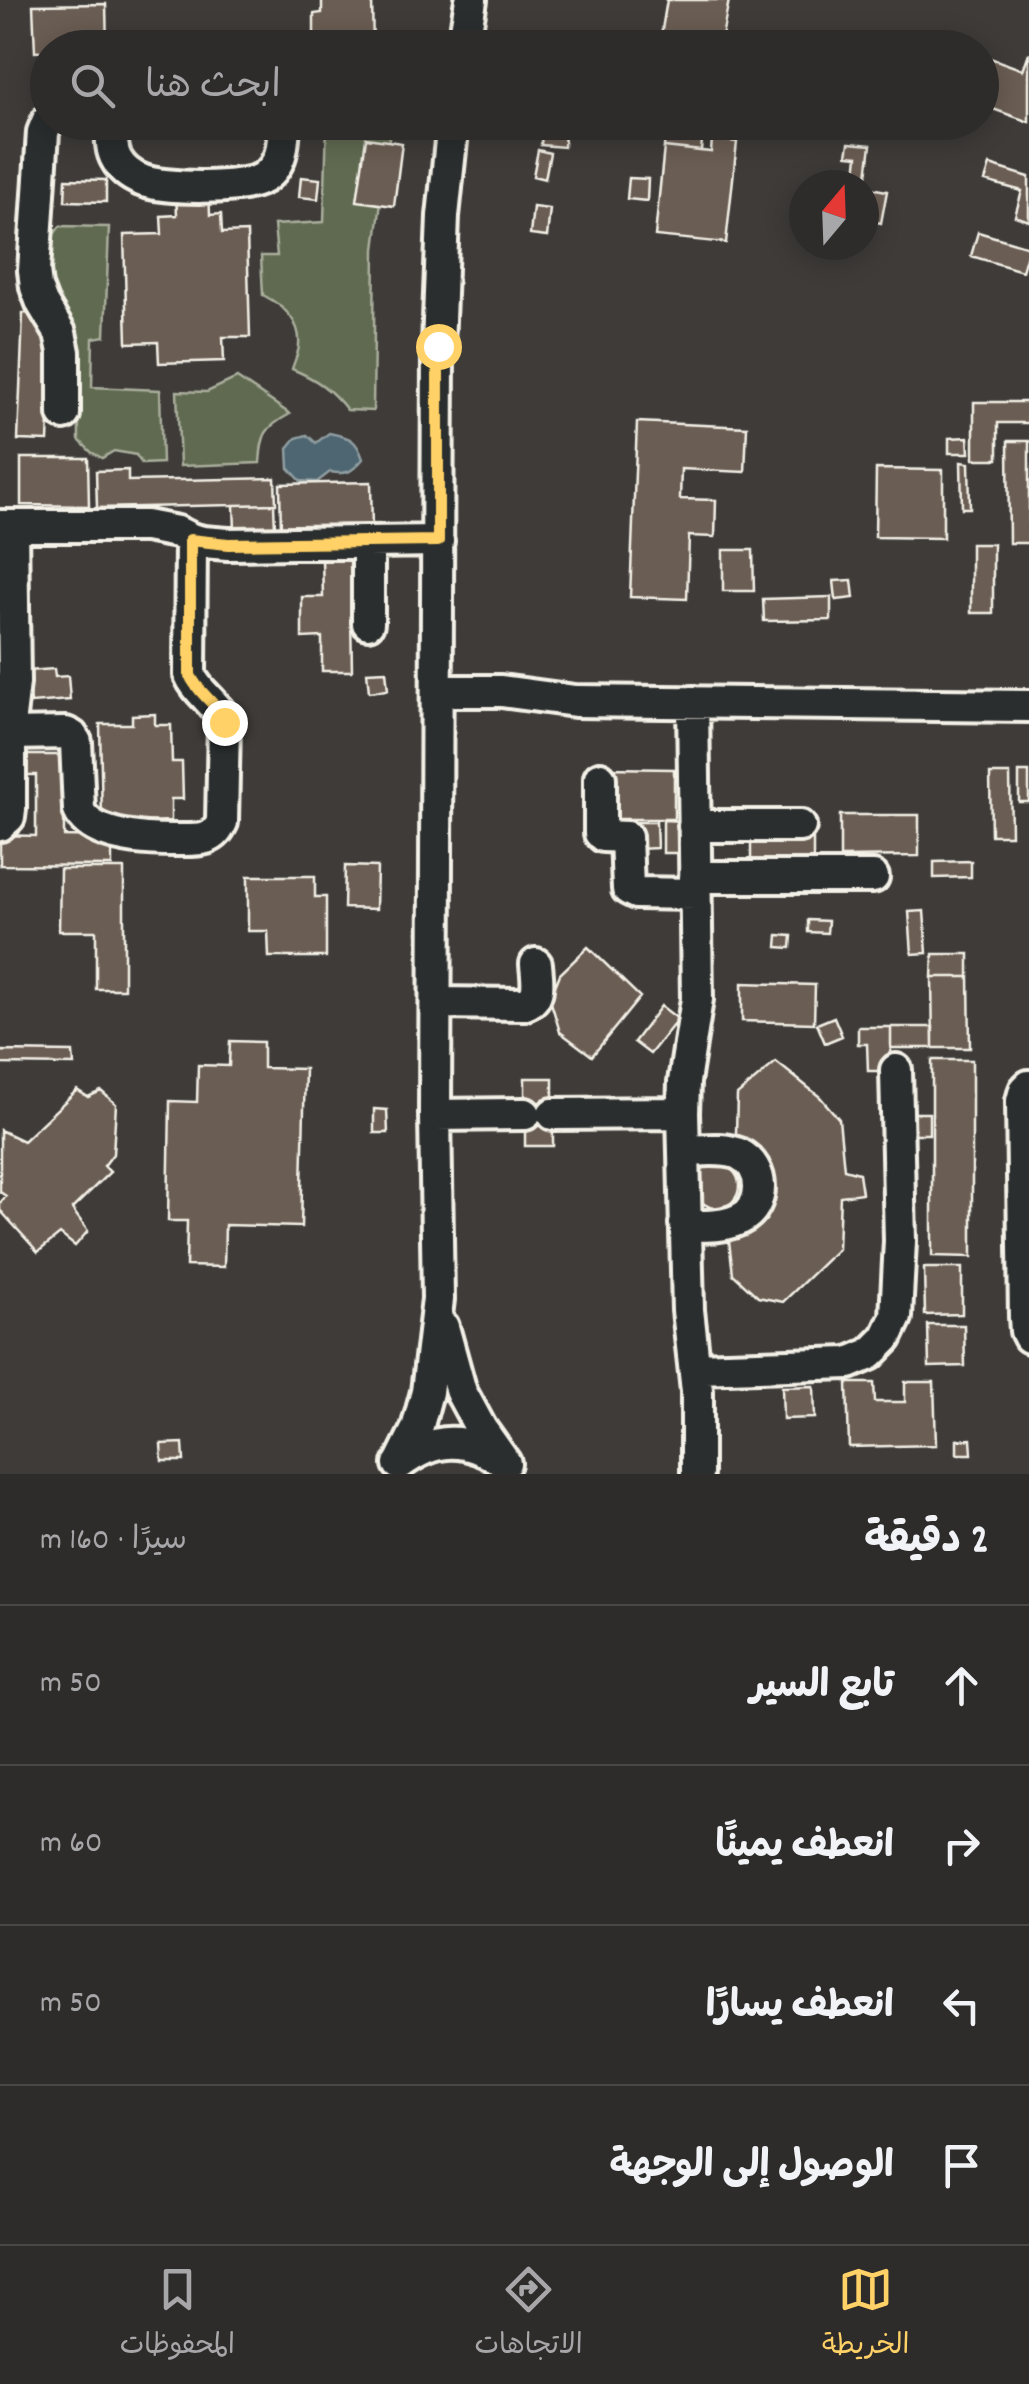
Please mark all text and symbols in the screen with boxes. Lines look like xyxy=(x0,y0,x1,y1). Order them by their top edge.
search box xyxy=(30,30,999,140)
icon: search xyxy=(65,58,120,113)
text: ابحث هنا xyxy=(145,61,281,116)
north arrow xyxy=(789,170,879,260)
route start xyxy=(416,324,462,370)
route end xyxy=(202,700,248,746)
text: 2 دقيقة xyxy=(864,1513,989,1573)
text: سيرًا · 160 m xyxy=(40,1519,187,1565)
icon: ahead xyxy=(934,1658,989,1713)
text: تابع السير xyxy=(750,1661,894,1716)
text: 50 m xyxy=(40,1662,102,1708)
icon: right xyxy=(934,1818,989,1873)
text: انعطف يمينًا xyxy=(716,1821,894,1876)
text: 60 m xyxy=(40,1822,102,1868)
icon: left xyxy=(934,1978,989,2033)
text: انعطف يسارًا xyxy=(706,1981,894,2036)
text: 50 m xyxy=(40,1982,102,2028)
icon: arrive xyxy=(934,2138,989,2193)
text: الوصول إلى الوجهة xyxy=(609,2141,894,2196)
tab: المحفوظات xyxy=(120,2262,235,2368)
tab: الاتجاهات xyxy=(474,2262,583,2368)
tab: الخريطة xyxy=(822,2262,909,2368)

